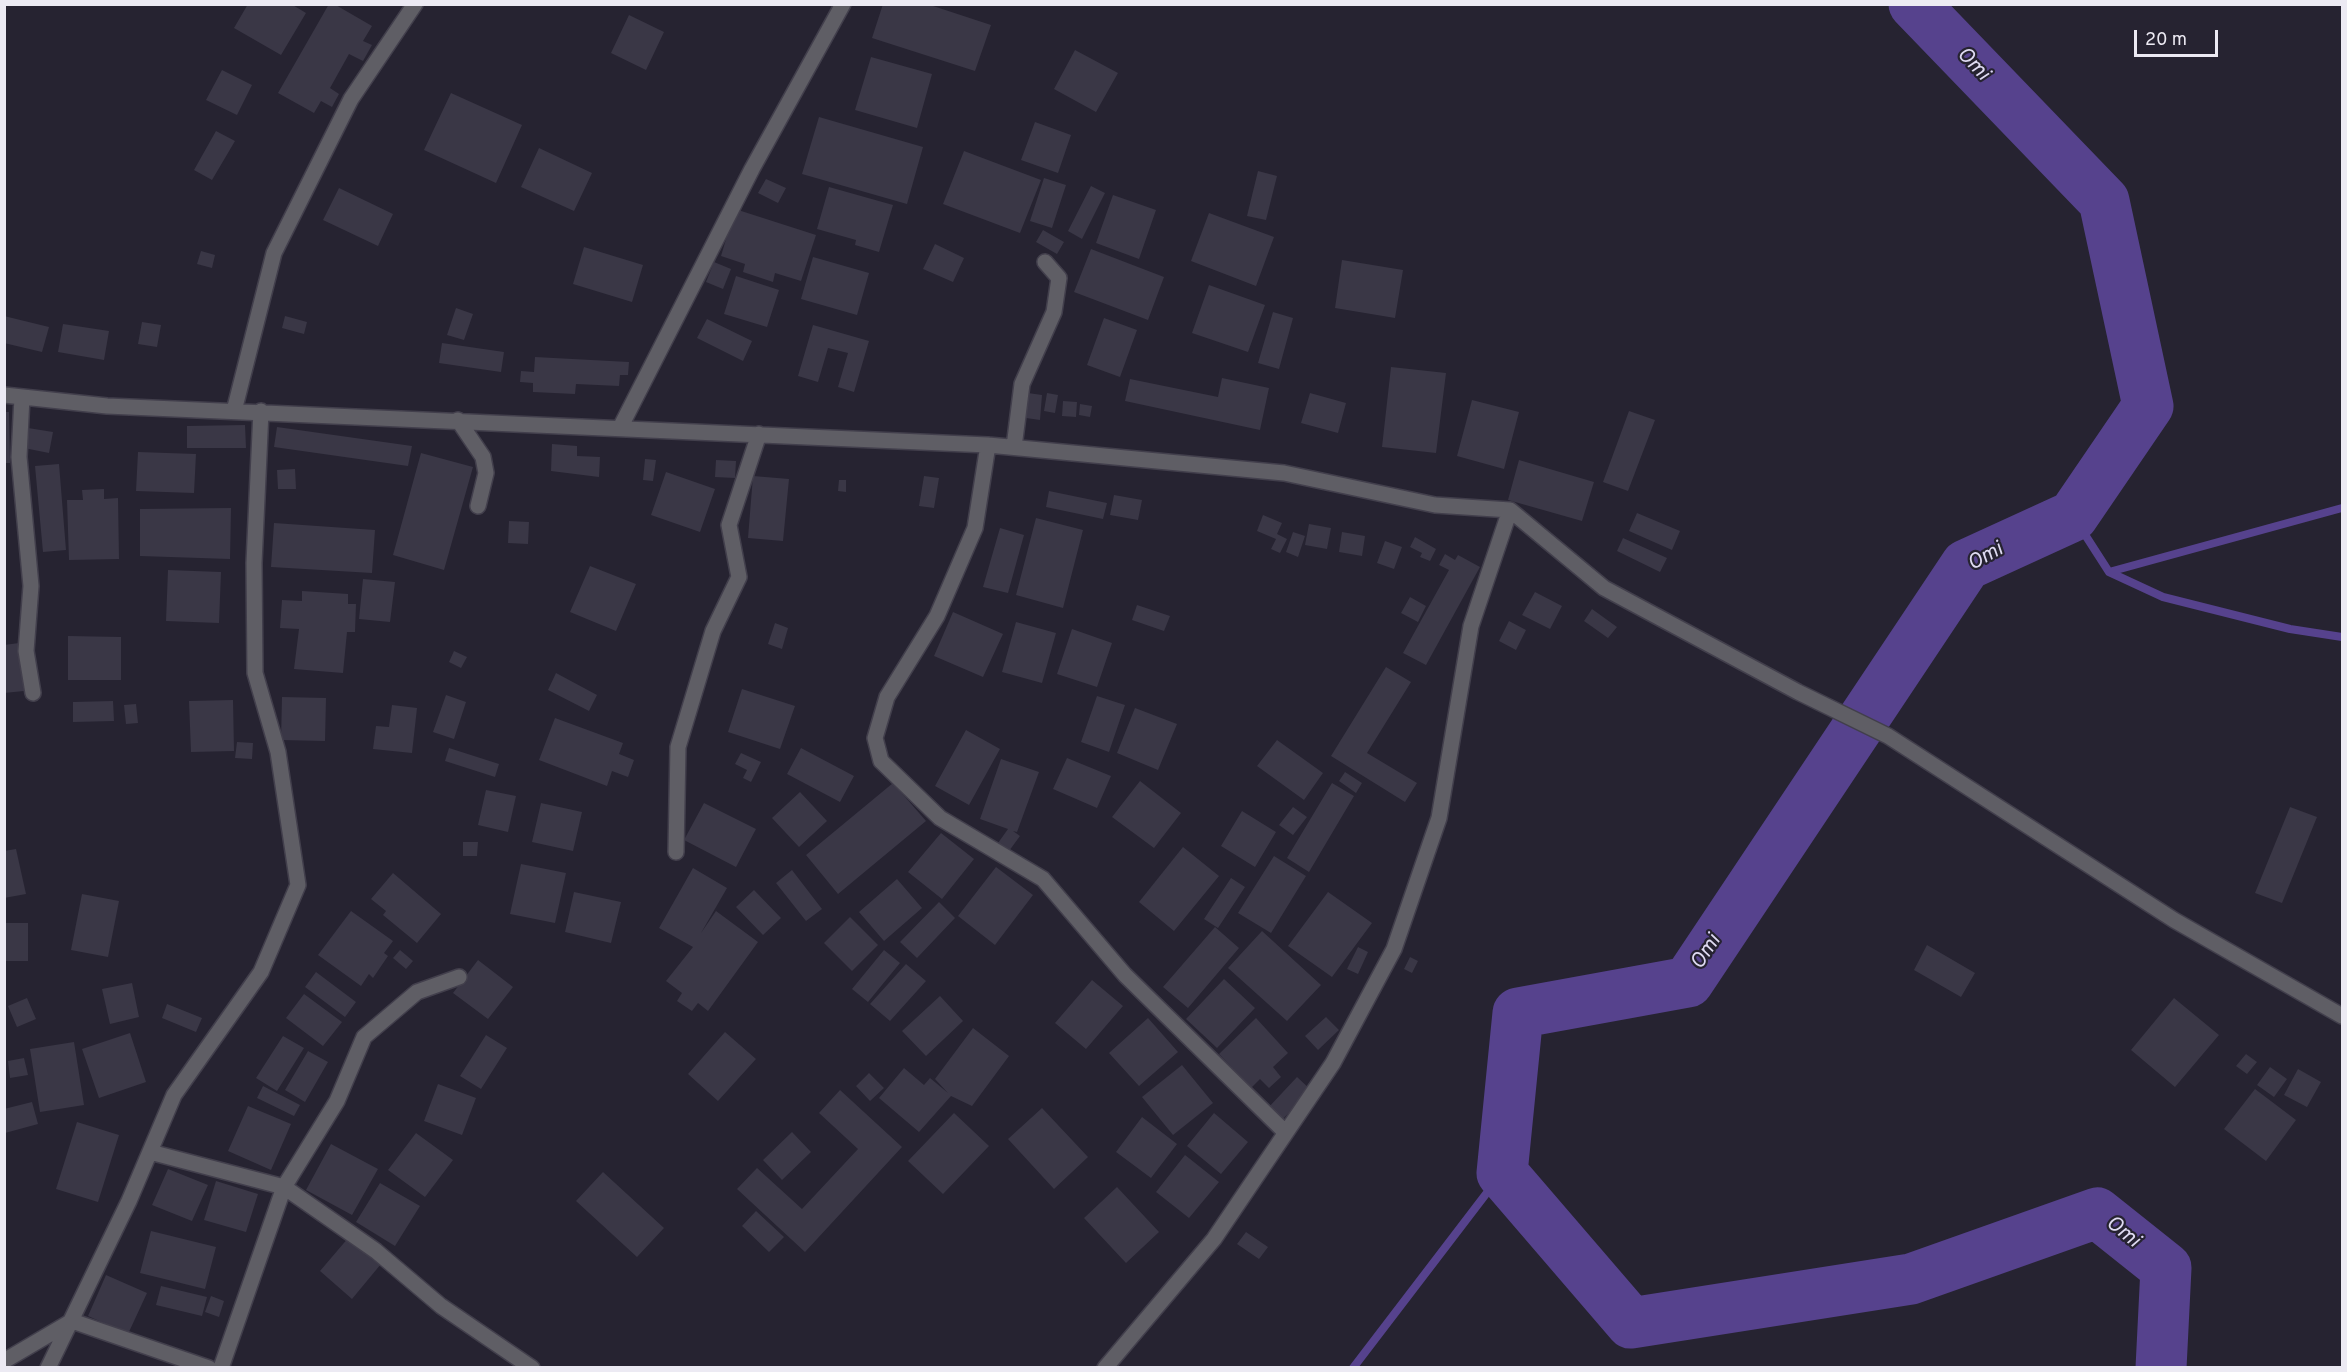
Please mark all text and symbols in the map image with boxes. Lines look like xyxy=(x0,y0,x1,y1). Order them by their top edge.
scale bar xyxy=(2137,18,2221,56)
text: 20 m xyxy=(2145,29,2187,52)
water label: Omi xyxy=(1950,43,1994,87)
water label: Omi xyxy=(1964,538,2008,578)
water label: Omi xyxy=(1686,931,1728,975)
water label: Omi xyxy=(2100,1212,2144,1254)

